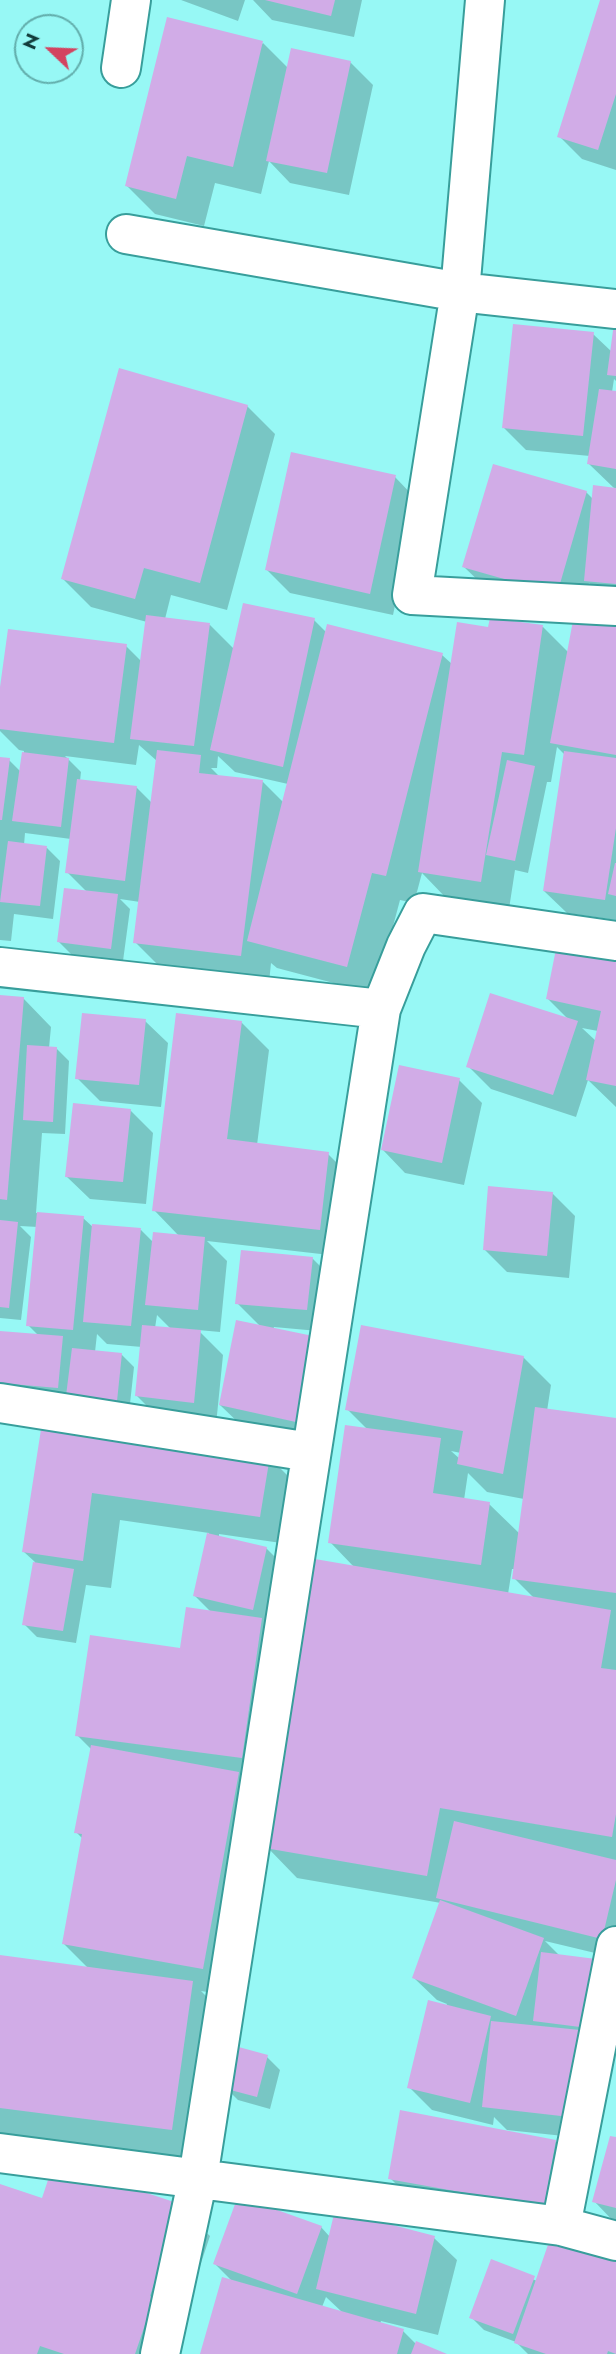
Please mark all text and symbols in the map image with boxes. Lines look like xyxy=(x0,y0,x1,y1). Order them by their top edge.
north arrow xyxy=(14,14,84,84)
text: N xyxy=(16,29,46,54)

